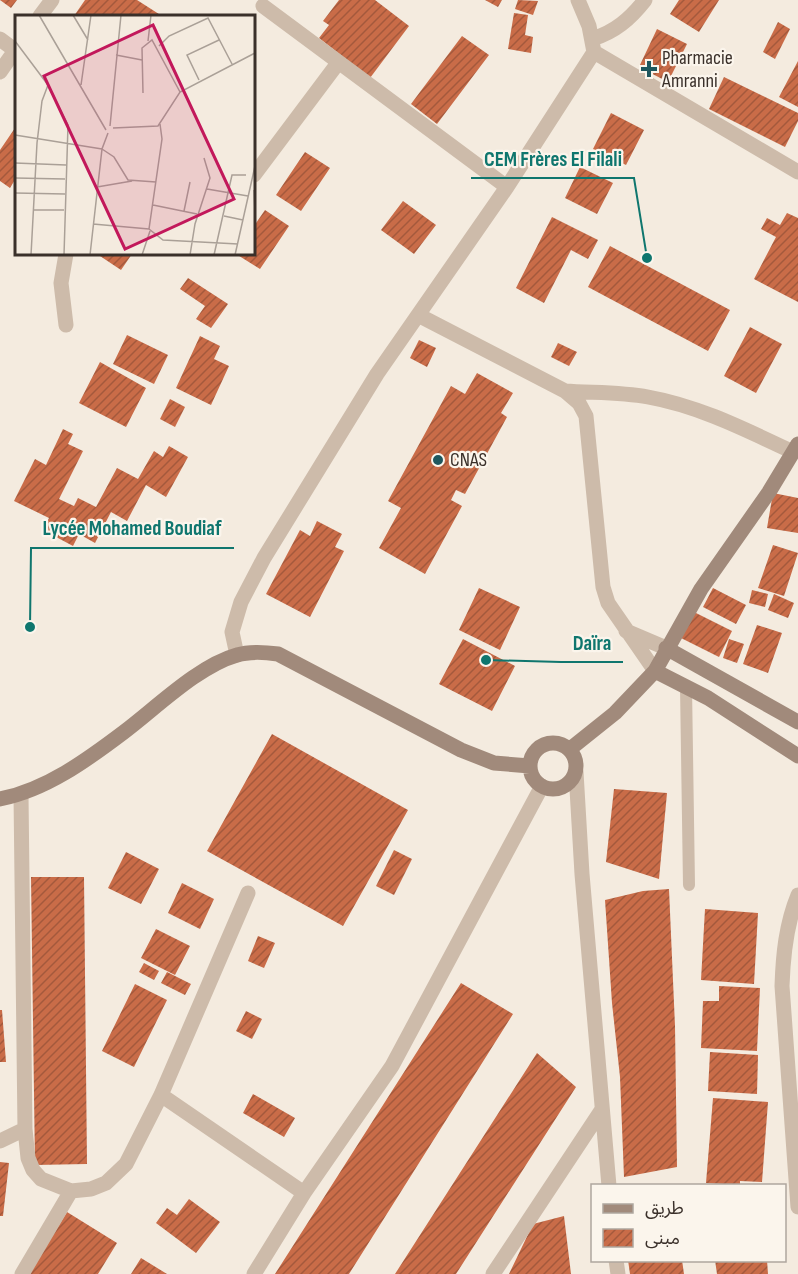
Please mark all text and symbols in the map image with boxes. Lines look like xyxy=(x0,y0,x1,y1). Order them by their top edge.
inset map xyxy=(15,15,255,255)
place label: Pharmacie Amranni xyxy=(661,46,733,93)
marker: Pharmacie Amranni xyxy=(640,60,658,78)
callout: CEM Frères El Filali xyxy=(471,139,634,178)
text: CEM Frères El Filali xyxy=(484,147,622,172)
place label: CNAS xyxy=(450,448,487,472)
marker: CNAS xyxy=(431,453,445,467)
callout: Lycée Mohamed Boudiaf xyxy=(31,509,234,548)
text: Lycée Mohamed Boudiaf xyxy=(43,516,222,541)
callout: Daïra xyxy=(561,623,623,662)
text: Daïra xyxy=(573,631,611,656)
legend xyxy=(591,1184,786,1262)
text: طريق xyxy=(645,1198,684,1219)
text: مبنى xyxy=(645,1228,680,1249)

